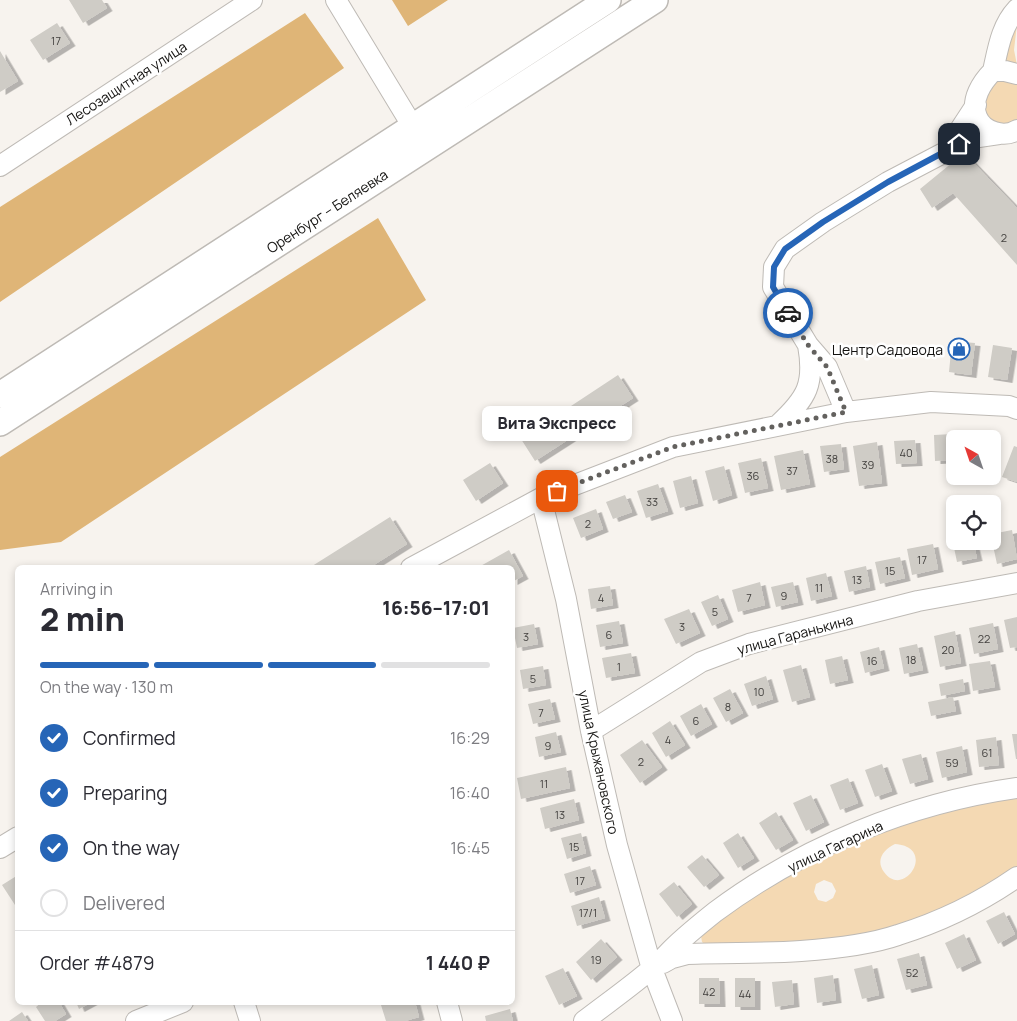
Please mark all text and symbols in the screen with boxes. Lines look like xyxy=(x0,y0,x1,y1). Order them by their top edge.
house number: 17 xyxy=(51,33,61,48)
street label: Лесозащитная улица xyxy=(62,37,190,129)
pin xyxy=(938,123,980,165)
icon: home xyxy=(945,130,973,158)
street label: Оренбург – Беляевка xyxy=(263,165,391,257)
house number: 2 xyxy=(1001,230,1007,245)
courier xyxy=(763,288,813,338)
icon: car xyxy=(774,299,802,327)
shop icon: Центр Садовода xyxy=(947,337,971,361)
place label: Центр Садовода xyxy=(832,340,943,359)
callout: Вита Экспресс xyxy=(482,406,632,441)
text: Вита Экспресс xyxy=(498,412,616,434)
north arrow xyxy=(946,430,1001,485)
map controls xyxy=(946,430,1001,550)
house number: 40 xyxy=(899,445,913,460)
house number: 38 xyxy=(826,451,838,466)
house number: 39 xyxy=(862,457,875,472)
house number: 37 xyxy=(786,463,798,478)
house number: 36 xyxy=(747,468,760,483)
pin xyxy=(536,470,578,512)
icon: bag xyxy=(543,477,571,505)
house number: 33 xyxy=(646,494,658,509)
button: locate xyxy=(946,495,1001,550)
house number: 2 xyxy=(585,516,591,531)
house number: 17 xyxy=(917,552,927,567)
house number: 15 xyxy=(885,563,895,578)
house number: 13 xyxy=(852,572,862,587)
text: Arriving in xyxy=(40,578,113,600)
house number: 11 xyxy=(815,580,823,595)
house number: 9 xyxy=(781,588,788,603)
house number: 4 xyxy=(598,590,604,605)
house number: 7 xyxy=(746,590,752,605)
text: 16:56–17:01 xyxy=(382,595,490,621)
text: 2 min xyxy=(40,597,125,641)
house number: 5 xyxy=(712,604,718,619)
street label: улица Гаранькина xyxy=(735,609,855,659)
house number: 3 xyxy=(679,619,685,634)
house number: 6 xyxy=(606,627,613,642)
house number: 3 xyxy=(523,629,529,644)
house number: 22 xyxy=(978,631,990,646)
house number: 20 xyxy=(942,642,954,657)
house number: 18 xyxy=(906,652,916,667)
house number: 16 xyxy=(866,653,878,668)
house number: 1 xyxy=(617,659,621,674)
house number: 5 xyxy=(530,671,536,686)
text: On the way · 130 m xyxy=(40,676,173,698)
house number: 10 xyxy=(753,684,765,699)
street label: улица Крыжановского xyxy=(574,688,624,836)
house number: 8 xyxy=(725,699,731,714)
house number: 7 xyxy=(538,705,544,720)
house number: 6 xyxy=(693,713,700,728)
icon: check xyxy=(40,724,68,752)
text: Confirmed xyxy=(83,725,176,751)
text: 16:29 xyxy=(450,727,490,749)
house number: 4 xyxy=(665,732,671,747)
house number: 9 xyxy=(545,738,552,753)
house number: 61 xyxy=(982,745,992,760)
house number: 2 xyxy=(638,754,644,769)
house number: 59 xyxy=(945,755,959,770)
house number: 11 xyxy=(540,776,548,791)
icon: check xyxy=(40,779,68,807)
text: Preparing xyxy=(83,780,168,806)
text: 16:40 xyxy=(450,782,490,804)
house number: 13 xyxy=(555,807,565,822)
street label: улица Гагарина xyxy=(784,816,886,876)
icon: check xyxy=(40,834,68,862)
text: On the way xyxy=(83,835,180,861)
text: 16:45 xyxy=(450,837,490,859)
house number: 15 xyxy=(569,839,579,854)
house number: 17 xyxy=(575,873,585,888)
text: Delivered xyxy=(83,890,165,916)
house number: 17/1 xyxy=(579,905,597,920)
text: Order #4879 xyxy=(40,950,154,976)
text: 1 440 ₽ xyxy=(426,950,490,976)
house number: 19 xyxy=(590,952,602,967)
house number: 52 xyxy=(906,965,918,980)
house number: 42 xyxy=(703,984,715,999)
house number: 44 xyxy=(738,986,752,1001)

